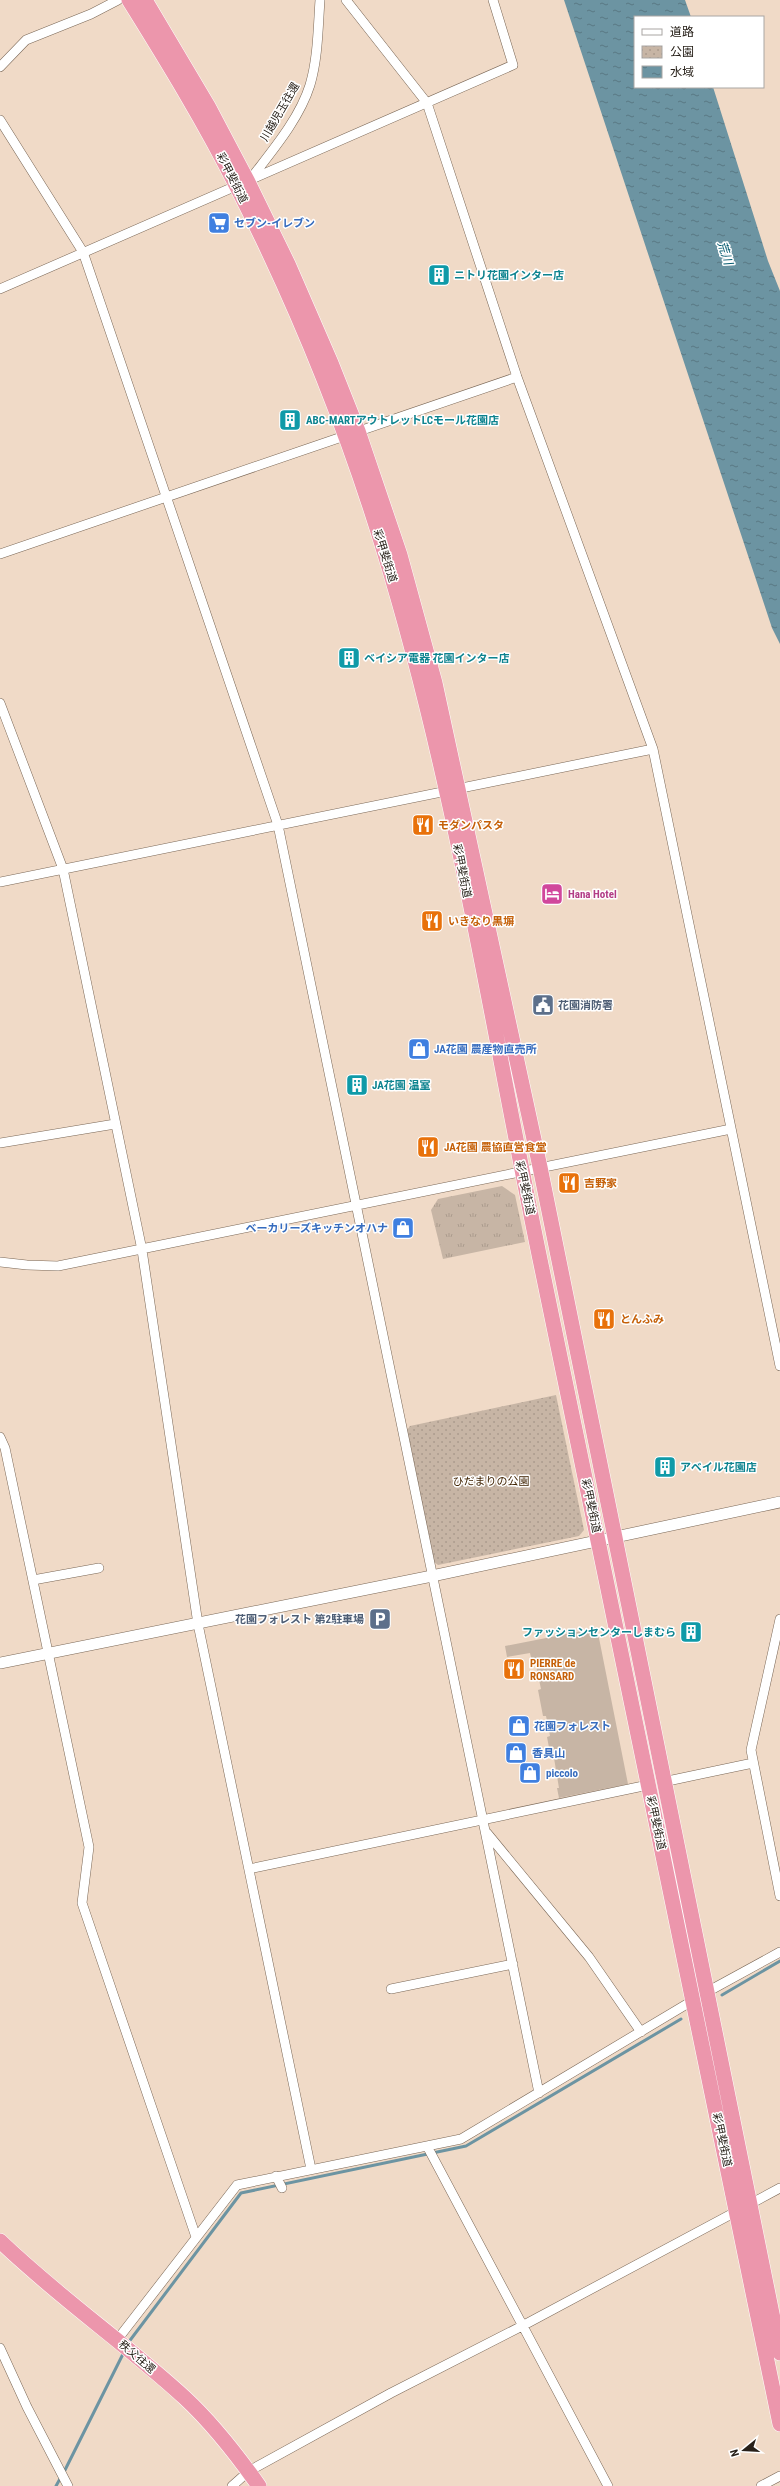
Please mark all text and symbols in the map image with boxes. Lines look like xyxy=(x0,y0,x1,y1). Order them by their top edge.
legend xyxy=(634,16,764,88)
text: 道路 xyxy=(670,25,694,39)
text: 公園 xyxy=(670,45,694,59)
text: 水域 xyxy=(670,65,694,79)
street label: 川越児玉往還 xyxy=(258,80,302,144)
street label: 彩甲斐街道 xyxy=(214,151,250,205)
supermarket icon: セブン-イレブン xyxy=(206,210,232,236)
place label: セブン-イレブン xyxy=(234,217,315,230)
water label: 荒川 xyxy=(715,239,736,268)
building icon: ニトリ花園インター店 xyxy=(426,262,452,288)
place label: ニトリ花園インター店 xyxy=(454,269,564,282)
building icon: ABC-MARTアウトレットLCモール花園店 xyxy=(277,407,303,433)
place label: ABC-MARTアウトレットLCモール花園店 xyxy=(306,414,499,427)
street label: 彩甲斐街道 xyxy=(371,528,399,584)
building icon: ベイシア電器 花園インター店 xyxy=(336,645,362,671)
place label: ベイシア電器 花園インター店 xyxy=(364,652,510,665)
restaurant icon: モダンパスタ xyxy=(410,812,436,838)
place label: モダンパスタ xyxy=(438,819,504,832)
street label: 彩甲斐街道 xyxy=(450,843,474,899)
hotel icon: Hana Hotel xyxy=(539,881,565,907)
place label: Hana Hotel xyxy=(568,888,617,901)
restaurant icon: いきなり黒塀 xyxy=(419,908,445,934)
place label: いきなり黒塀 xyxy=(448,915,514,928)
public building icon: 花園消防署 xyxy=(530,992,556,1018)
place label: 花園消防署 xyxy=(558,999,613,1012)
shop icon: JA花園 農産物直売所 xyxy=(406,1036,432,1062)
place label: JA花園 農産物直売所 xyxy=(434,1043,536,1056)
building icon: JA花園 温室 xyxy=(344,1072,370,1098)
place label: JA花園 温室 xyxy=(372,1079,430,1092)
restaurant icon: JA花園 農協直営食堂 xyxy=(415,1134,441,1160)
place label: JA花園 農協直営食堂 xyxy=(444,1141,546,1154)
street label: 彩甲斐街道 xyxy=(513,1160,537,1216)
restaurant icon: 吉野家 xyxy=(556,1170,582,1196)
place label: 吉野家 xyxy=(584,1177,617,1190)
shop icon: ベーカリーズキッチンオハナ xyxy=(390,1215,416,1241)
place label: ベーカリーズキッチンオハナ xyxy=(246,1222,388,1235)
restaurant icon: とんふみ xyxy=(591,1306,617,1332)
place label: とんふみ xyxy=(620,1313,664,1326)
building icon: アベイル花園店 xyxy=(652,1454,678,1480)
place label: アベイル花園店 xyxy=(680,1461,757,1474)
park label: ひだまりの公園 xyxy=(453,1475,529,1488)
street label: 彩甲斐街道 xyxy=(579,1478,603,1534)
parking icon: 花園フォレスト 第2駐車場 xyxy=(367,1606,393,1632)
place label: 花園フォレスト 第2駐車場 xyxy=(235,1613,364,1626)
building icon: ファッションセンターしまむら xyxy=(678,1619,704,1645)
place label: ファッションセンターしまむら xyxy=(522,1626,676,1639)
restaurant icon: PIERRE de RONSARD xyxy=(501,1656,527,1682)
place label: PIERRE de RONSARD xyxy=(530,1657,575,1683)
shop icon: 花園フォレスト xyxy=(506,1713,532,1739)
place label: 花園フォレスト xyxy=(534,1720,611,1733)
shop icon: 香具山 xyxy=(503,1740,529,1766)
place label: 香具山 xyxy=(532,1747,565,1760)
shop icon: piccolo xyxy=(517,1760,543,1786)
place label: piccolo xyxy=(546,1767,579,1780)
street label: 彩甲斐街道 xyxy=(644,1795,668,1851)
street label: 彩甲斐街道 xyxy=(710,2112,734,2168)
street label: 秩父往還 xyxy=(116,2338,158,2376)
north arrow xyxy=(724,2430,764,2470)
text: N xyxy=(728,2447,742,2458)

